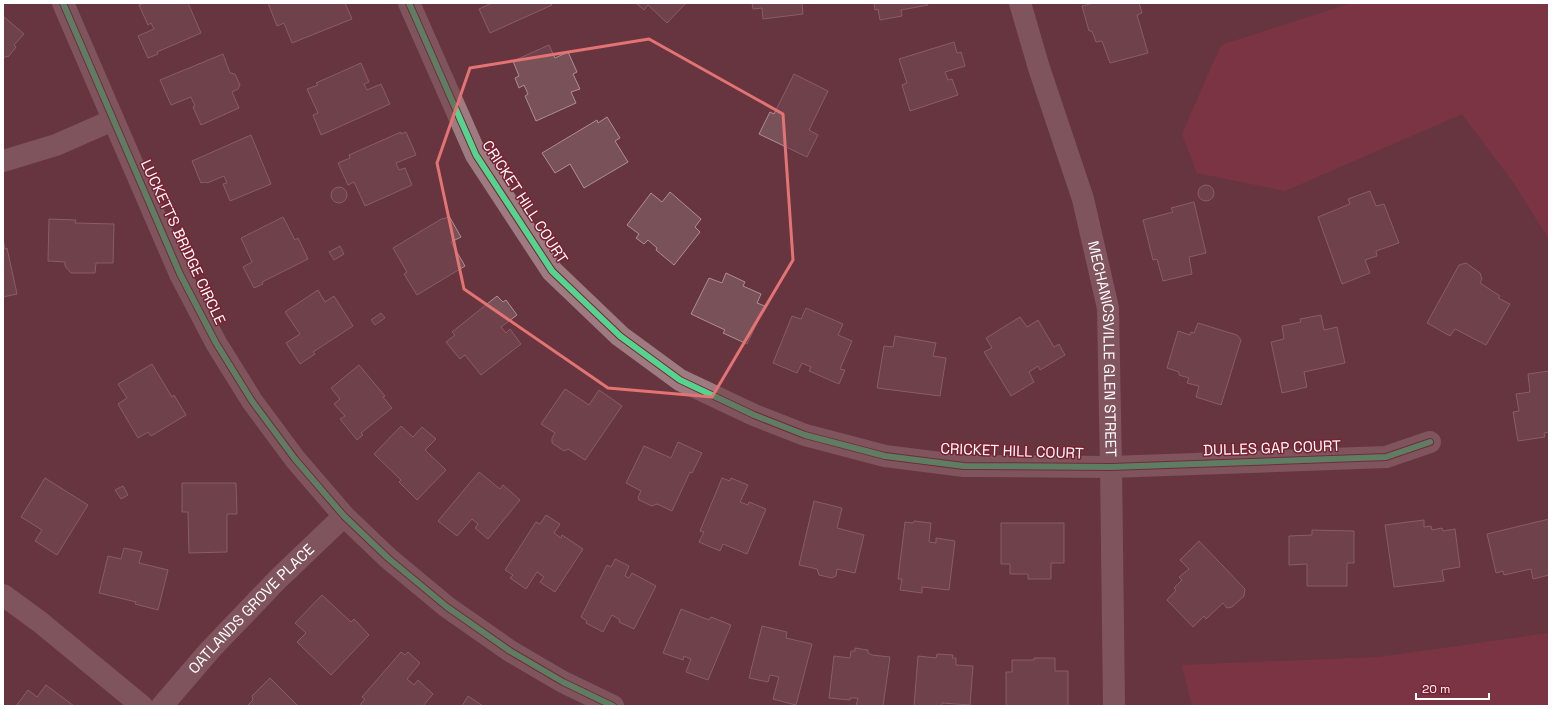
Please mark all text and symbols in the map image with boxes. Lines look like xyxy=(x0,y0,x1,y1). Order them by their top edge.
street label: CRICKET HILL COURT xyxy=(478,136,573,267)
street label: LUCKETTS BRIDGE CIRCLE xyxy=(137,156,230,327)
street label: MECHANICSVILLE GLEN STREET xyxy=(1084,239,1121,457)
street label: DULLES GAP COURT xyxy=(1203,436,1341,459)
street label: CRICKET HILL COURT xyxy=(940,439,1084,463)
street label: OATLANDS GROVE PLACE xyxy=(184,540,318,677)
scale bar xyxy=(1416,675,1489,701)
text: 20 m xyxy=(1422,681,1450,697)

